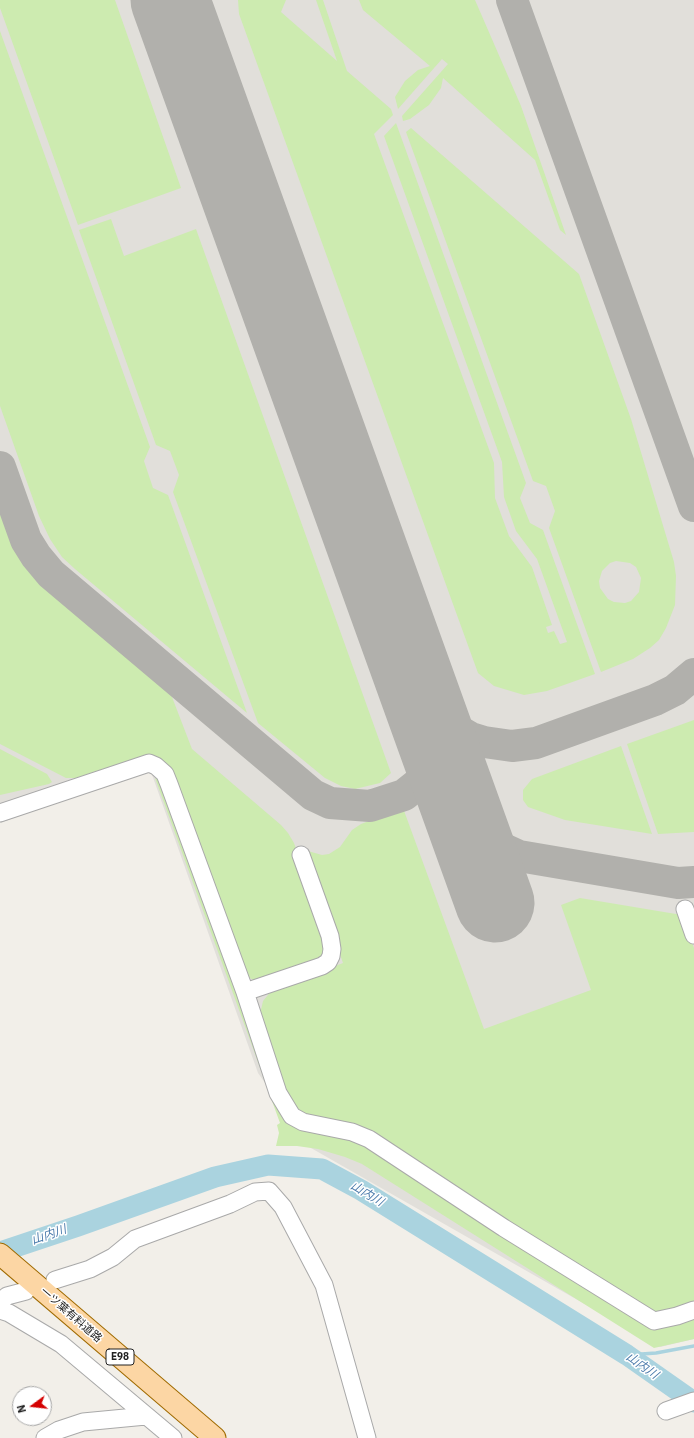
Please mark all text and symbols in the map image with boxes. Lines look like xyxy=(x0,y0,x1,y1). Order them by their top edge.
water label: 山内川 xyxy=(348,1179,386,1209)
water label: 山内川 xyxy=(30,1222,68,1248)
street label: 一ツ葉有料道路 xyxy=(38,1285,104,1345)
road number: E98 xyxy=(106,1349,134,1365)
water label: 山内川 xyxy=(623,1350,661,1382)
north arrow xyxy=(12,1386,52,1426)
text: N xyxy=(14,1403,29,1415)

